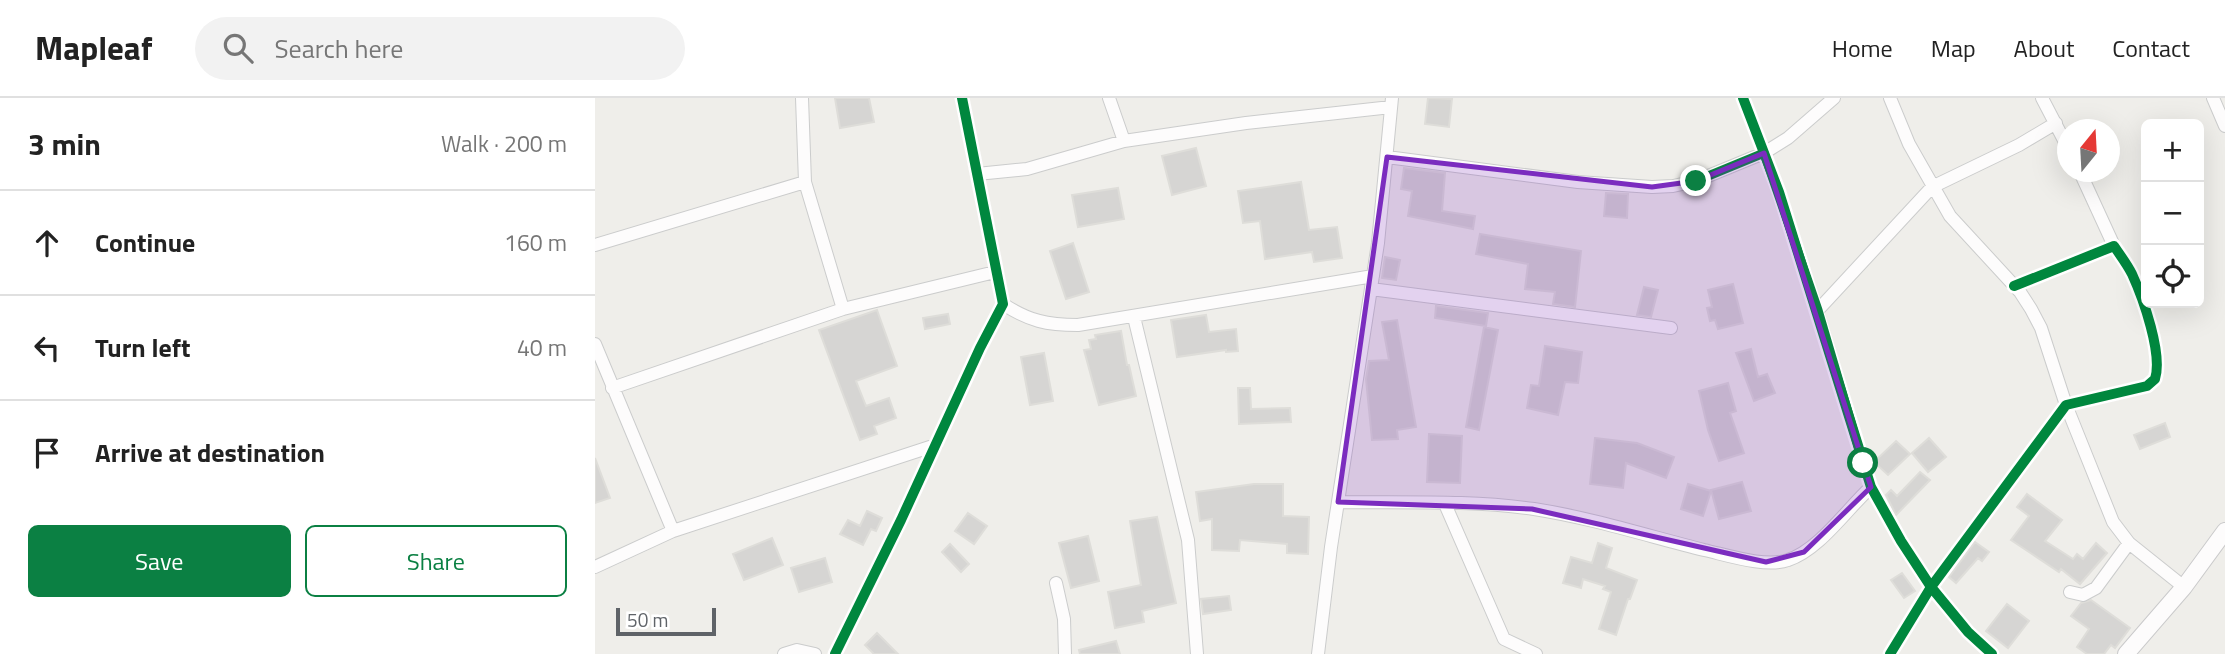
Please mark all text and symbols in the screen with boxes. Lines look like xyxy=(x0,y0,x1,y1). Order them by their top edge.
search box xyxy=(195,17,685,80)
text: Mapleaf xyxy=(35,23,153,73)
icon: search xyxy=(219,29,257,67)
text: Search here xyxy=(275,29,403,68)
text: Home xyxy=(1832,30,1893,66)
text: Map xyxy=(1931,30,1976,66)
text: About xyxy=(2014,30,2074,66)
text: Contact xyxy=(2112,30,2190,66)
north arrow xyxy=(2057,119,2120,182)
map controls xyxy=(2141,119,2204,308)
button: + xyxy=(2141,119,2204,182)
text: 3 min xyxy=(28,121,101,167)
text: Walk · 200 m xyxy=(441,126,567,161)
route end xyxy=(1680,165,1711,196)
button: − xyxy=(2141,182,2204,245)
text: Continue xyxy=(95,223,195,262)
icon: ahead xyxy=(28,224,66,262)
text: 160 m xyxy=(504,225,567,260)
button: locate xyxy=(2141,245,2204,308)
text: Turn left xyxy=(95,328,190,367)
icon: left xyxy=(28,329,66,367)
text: 40 m xyxy=(517,330,567,365)
text: Arrive at destination xyxy=(95,433,325,472)
icon: arrive xyxy=(28,434,66,472)
route start xyxy=(1847,447,1878,478)
button: Save xyxy=(28,525,291,597)
button: Share xyxy=(305,525,567,597)
scale bar xyxy=(616,605,716,637)
text: 50 m xyxy=(627,605,668,634)

